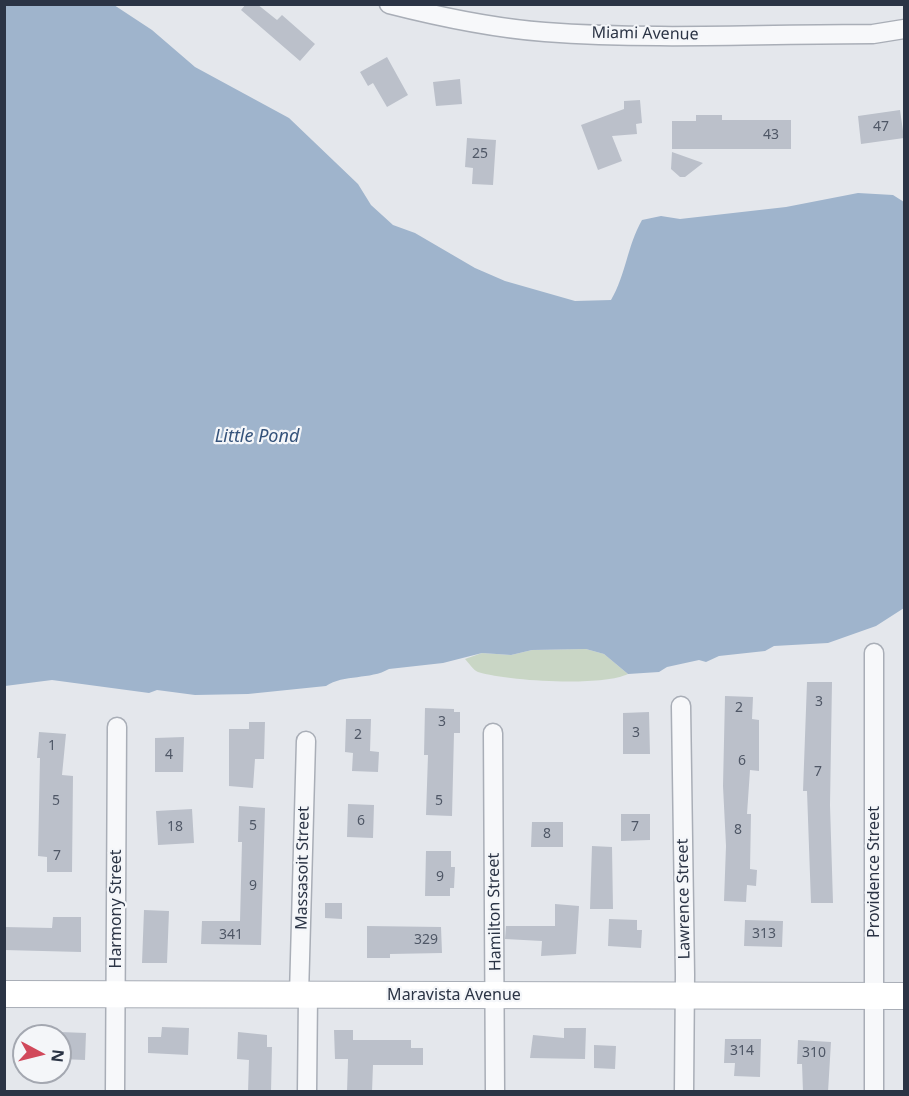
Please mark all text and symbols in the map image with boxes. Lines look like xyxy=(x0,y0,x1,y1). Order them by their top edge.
street label: Miami Avenue xyxy=(591,23,699,45)
house number: 47 xyxy=(873,119,889,135)
house number: 43 xyxy=(763,127,779,143)
house number: 25 xyxy=(472,146,488,162)
water label: Little Pond xyxy=(215,426,299,448)
house number: 3 xyxy=(815,694,823,710)
house number: 2 xyxy=(735,700,743,716)
house number: 3 xyxy=(438,714,446,730)
house number: 3 xyxy=(632,725,640,741)
house number: 2 xyxy=(354,727,362,743)
house number: 1 xyxy=(48,738,56,754)
house number: 4 xyxy=(165,747,173,763)
house number: 6 xyxy=(738,753,746,769)
house number: 7 xyxy=(814,764,822,780)
house number: 5 xyxy=(52,793,60,809)
house number: 5 xyxy=(435,793,443,809)
street label: Massasoit Street xyxy=(292,806,314,930)
street label: Providence Street xyxy=(864,806,884,938)
house number: 6 xyxy=(357,813,365,829)
house number: 5 xyxy=(249,818,257,834)
house number: 18 xyxy=(167,819,183,835)
house number: 7 xyxy=(631,819,639,835)
house number: 8 xyxy=(734,822,742,838)
house number: 8 xyxy=(543,826,551,842)
street label: Lawrence Street xyxy=(673,839,695,959)
house number: 7 xyxy=(53,848,61,864)
street label: Harmony Street xyxy=(106,850,126,968)
street label: Hamilton Street xyxy=(484,853,506,971)
house number: 9 xyxy=(436,869,444,885)
house number: 9 xyxy=(249,878,257,894)
house number: 313 xyxy=(752,926,776,942)
house number: 341 xyxy=(219,927,243,943)
house number: 329 xyxy=(414,932,438,948)
street label: Maravista Avenue xyxy=(387,985,521,1005)
north arrow xyxy=(12,1024,72,1084)
house number: 314 xyxy=(730,1043,754,1059)
house number: 310 xyxy=(802,1045,826,1061)
text: N xyxy=(46,1048,70,1064)

